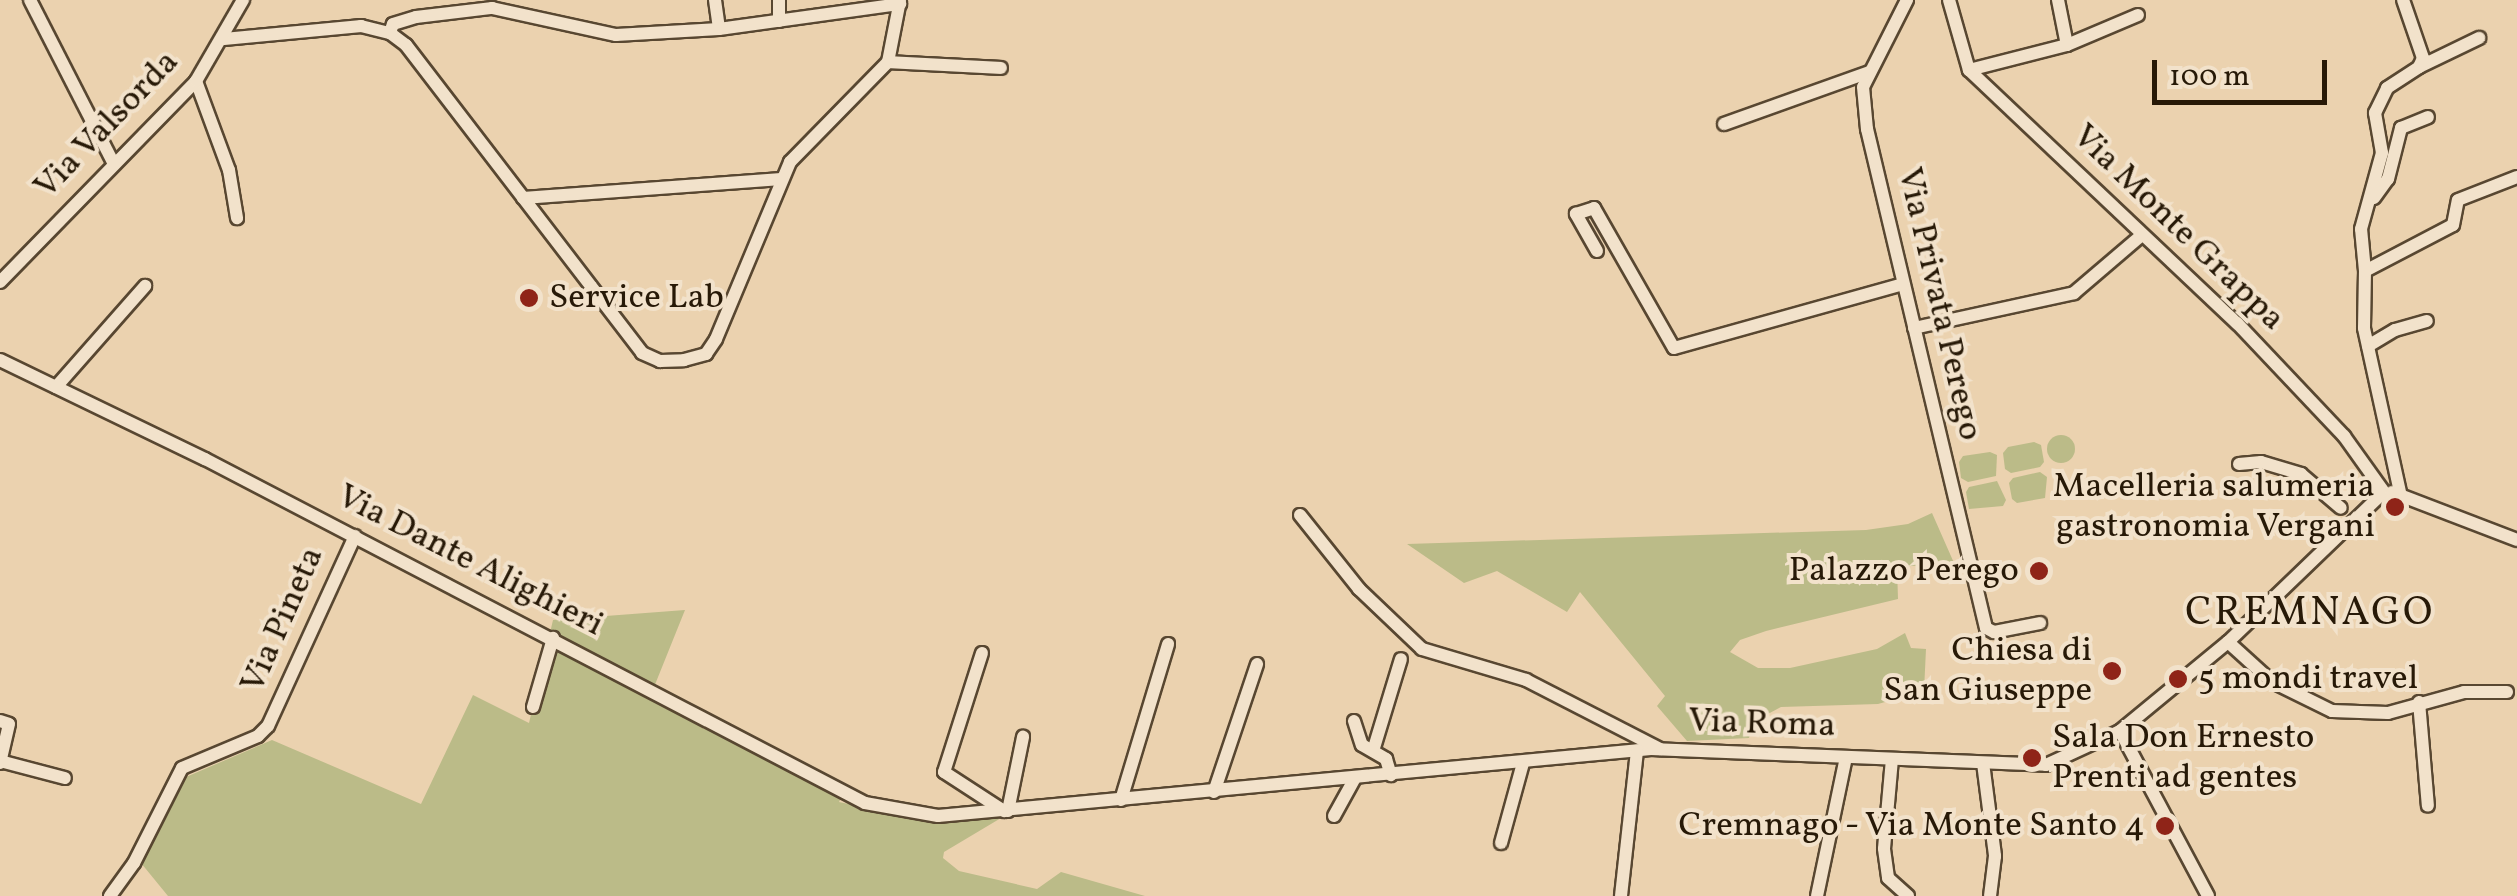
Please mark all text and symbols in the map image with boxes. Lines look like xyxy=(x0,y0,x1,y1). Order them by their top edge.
scale bar xyxy=(2157,40,2332,102)
street label: Via Valsorda xyxy=(25,42,189,208)
text: 100 m xyxy=(2169,56,2250,98)
street label: Via Monte Grappa xyxy=(2063,116,2293,340)
street label: Via Privata Perego xyxy=(1887,163,1991,445)
place label: Service Lab xyxy=(549,277,724,319)
marker: Service Lab xyxy=(518,287,540,309)
place label: Macelleria salumeria gastronomia Vergani xyxy=(2053,466,2375,548)
street label: Via Dante Alighieri xyxy=(330,476,610,646)
marker: Macelleria salumeria gastronomia Vergani xyxy=(2384,496,2406,518)
street label: Via Pineta xyxy=(232,541,334,699)
place label: Palazzo Perego xyxy=(1789,550,2019,592)
marker: Palazzo Perego xyxy=(2028,560,2050,582)
district label: CREMNAGO xyxy=(2185,590,2435,638)
place label: Chiesa di San Giuseppe xyxy=(1883,630,2092,712)
place label: 5 mondi travel xyxy=(2198,658,2418,700)
marker: Chiesa di San Giuseppe xyxy=(2101,660,2123,682)
marker: 5 mondi travel xyxy=(2167,668,2189,690)
street label: Via Roma xyxy=(1688,700,1836,748)
place label: Sala Don Ernesto Prenti ad gentes xyxy=(2052,717,2314,799)
marker: Sala Don Ernesto Prenti ad gentes xyxy=(2021,747,2043,769)
place label: Cremnago - Via Monte Santo 4 xyxy=(1676,805,2145,847)
marker: Cremnago - Via Monte Santo 4 xyxy=(2154,815,2176,837)

